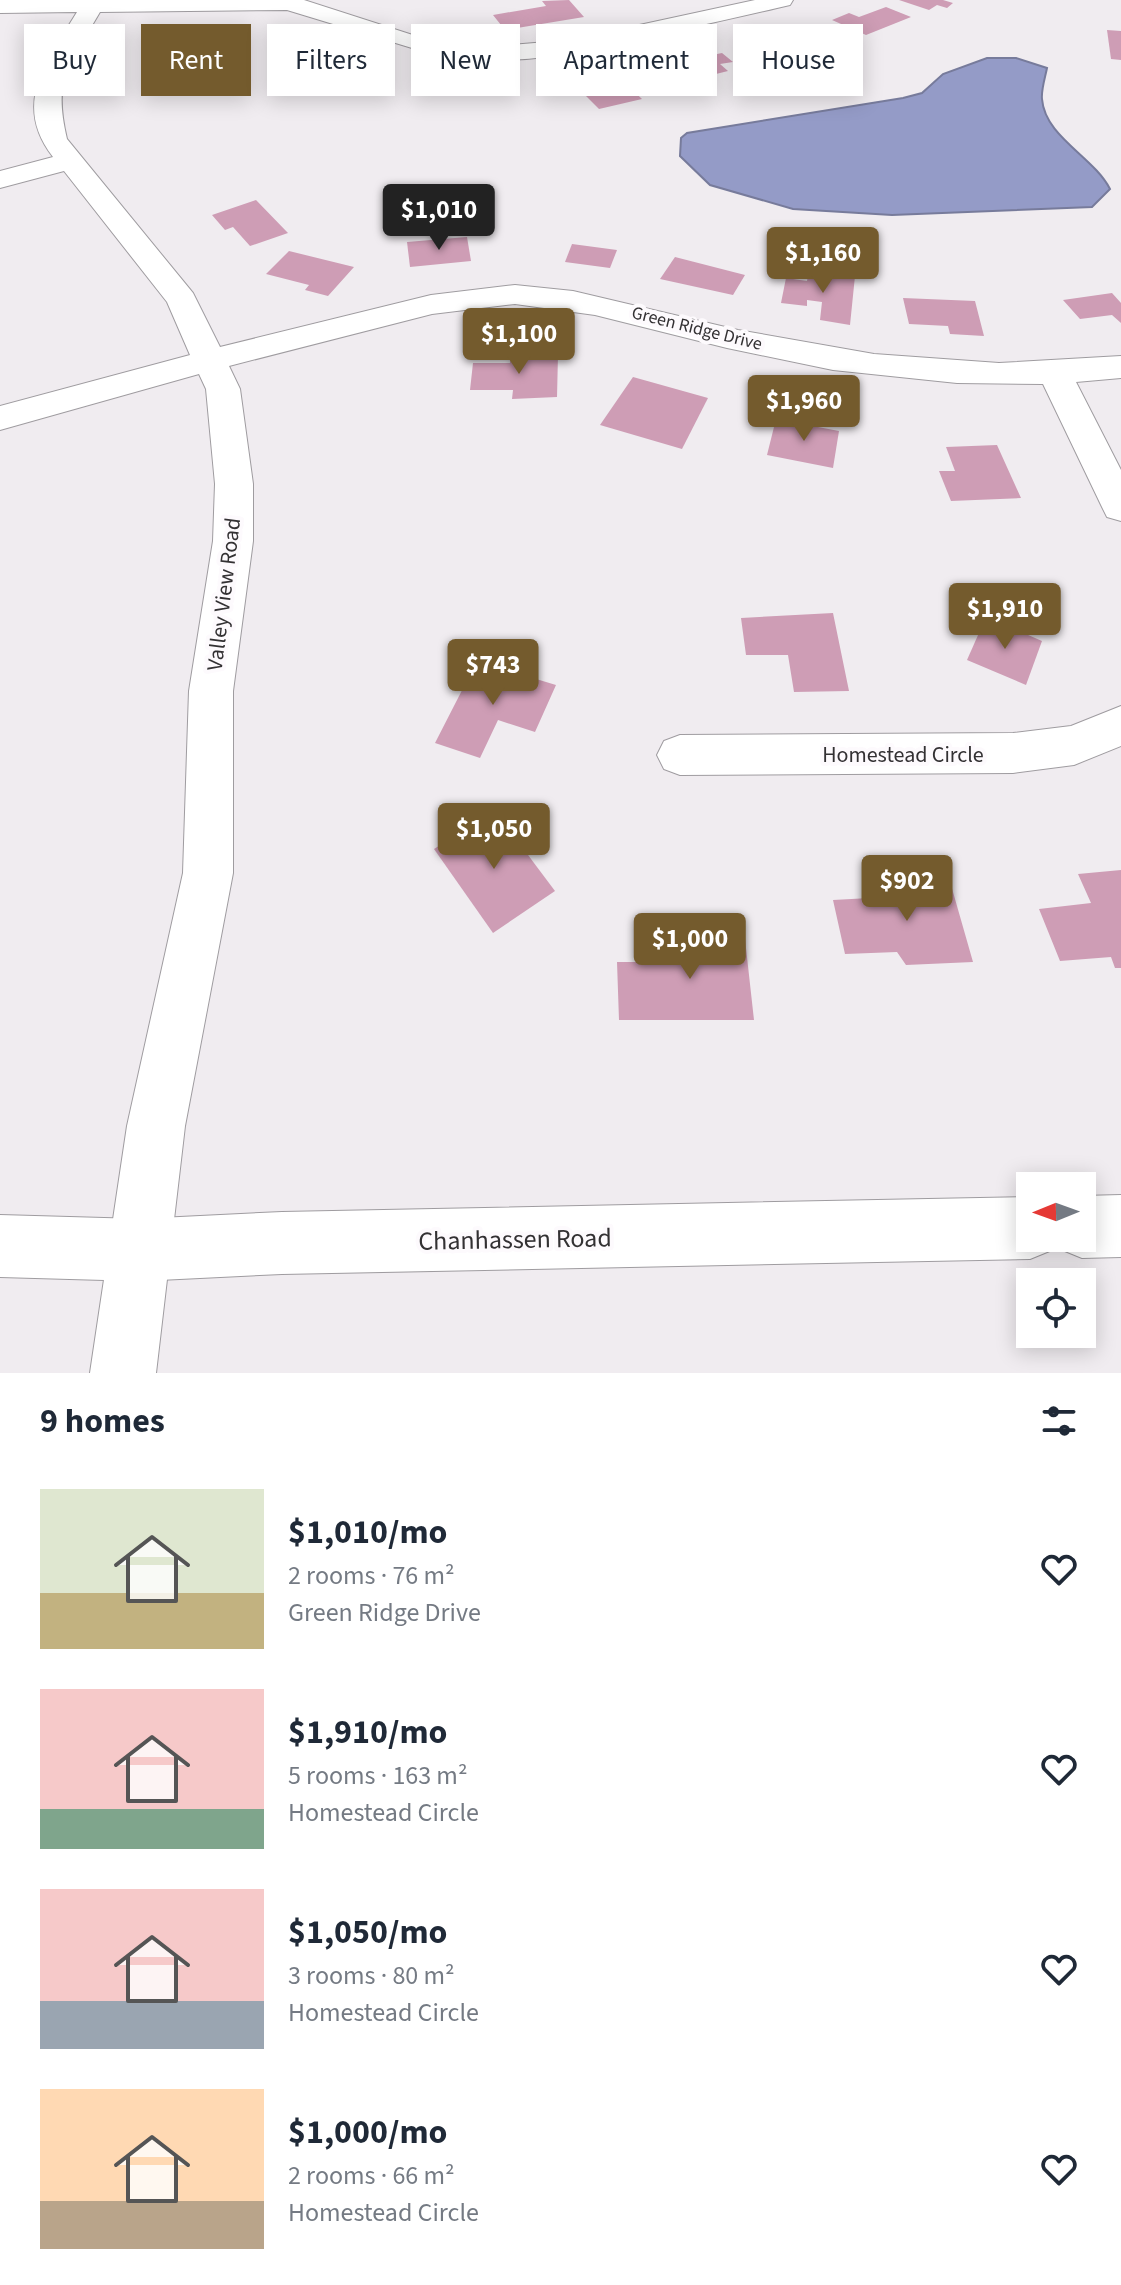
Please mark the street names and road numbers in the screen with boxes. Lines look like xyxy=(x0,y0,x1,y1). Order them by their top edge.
street label: Green Ridge Drive xyxy=(629,300,765,357)
street label: Valley View Road xyxy=(199,516,249,673)
street label: Homestead Circle xyxy=(822,739,984,771)
street label: Chanhassen Road xyxy=(418,1219,612,1260)

